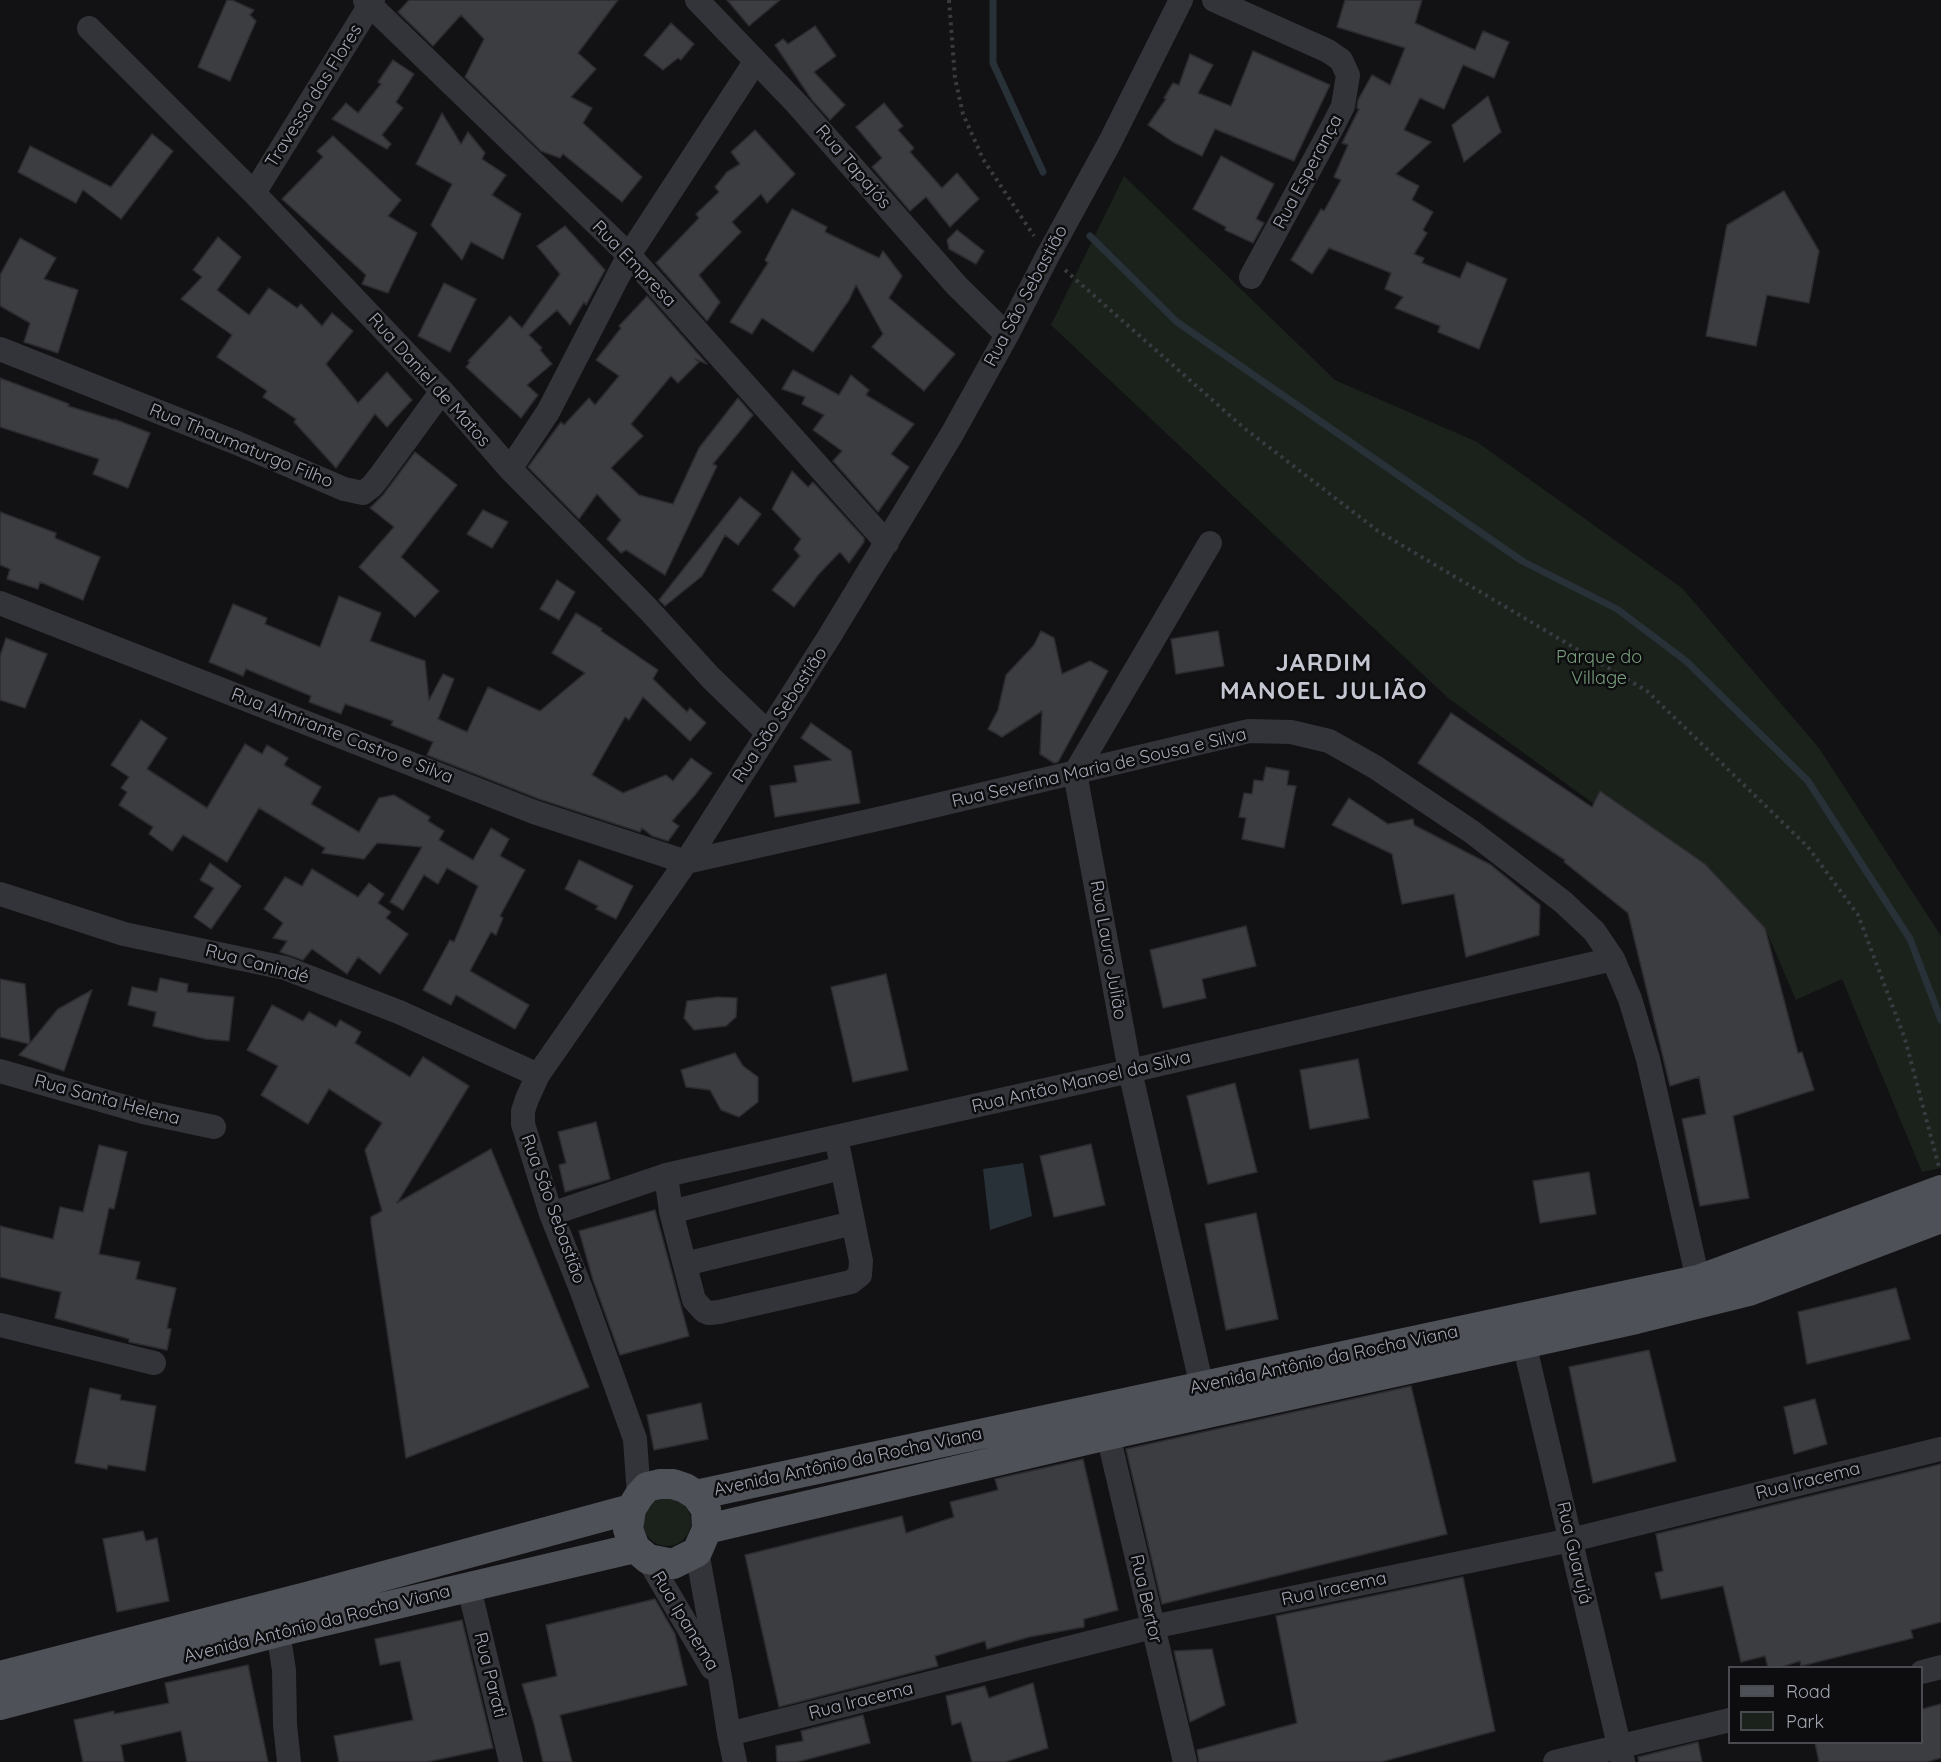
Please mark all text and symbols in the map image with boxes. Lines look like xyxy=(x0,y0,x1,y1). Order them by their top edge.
street label: Travessa das Flores xyxy=(261,20,367,172)
street label: Rua Esperança xyxy=(1269,111,1347,233)
street label: Rua Tapajós xyxy=(811,121,895,213)
street label: Rua Empresa xyxy=(587,216,681,312)
street label: Rua São Sebastião xyxy=(980,222,1072,370)
street label: Rua Daniel de Matos xyxy=(363,309,495,451)
street label: Rua Thaumaturgo Filho xyxy=(146,399,336,493)
street label: Rua São Sebastião xyxy=(728,643,832,787)
park label: Parque do Village xyxy=(1556,647,1642,690)
district label: JARDIM MANOEL JULIÃO xyxy=(1220,650,1428,706)
street label: Rua Almirante Castro e Silva xyxy=(228,684,456,788)
street label: Rua Severina Maria de Sousa e Silva xyxy=(949,724,1249,812)
street label: Rua Lauro Julião xyxy=(1085,879,1131,1021)
street label: Rua Canindé xyxy=(203,940,311,988)
street label: Rua Antão Manoel da Silva xyxy=(970,1046,1192,1118)
street label: Rua Santa Helena xyxy=(32,1070,182,1130)
street label: Rua São Sebastião xyxy=(516,1132,590,1286)
street label: Avenida Antônio da Rocha Viana xyxy=(1188,1321,1460,1399)
street label: Avenida Antônio da Rocha Viana xyxy=(712,1423,984,1501)
street label: Rua Iracema xyxy=(1754,1458,1862,1504)
street label: Rua Guarujá xyxy=(1552,1500,1596,1606)
street label: Rua Bertor xyxy=(1125,1552,1167,1646)
street label: Rua Ipanema xyxy=(647,1567,723,1675)
street label: Rua Iracema xyxy=(1279,1567,1389,1611)
street label: Avenida Antônio da Rocha Viana xyxy=(182,1580,452,1668)
street label: Rua Parati xyxy=(469,1630,511,1720)
legend xyxy=(1728,1666,1923,1744)
street label: Rua Iracema xyxy=(807,1678,915,1724)
text: Road xyxy=(1786,1680,1831,1703)
text: Park xyxy=(1786,1710,1824,1733)

